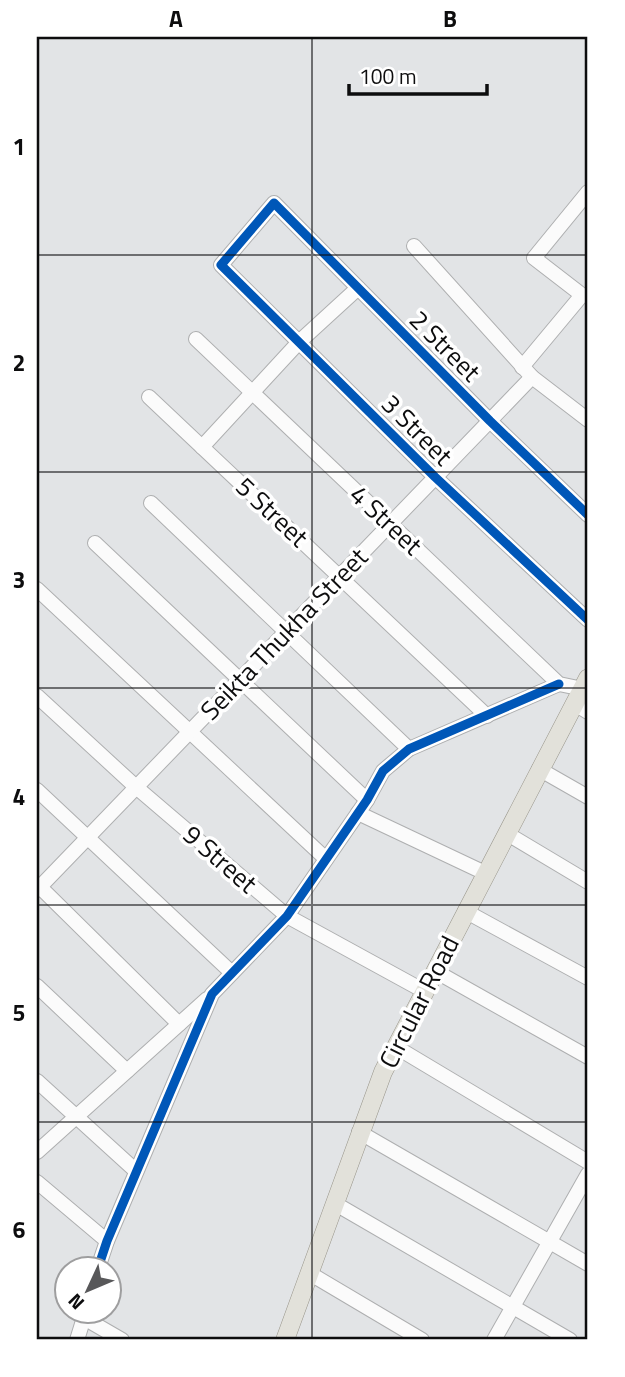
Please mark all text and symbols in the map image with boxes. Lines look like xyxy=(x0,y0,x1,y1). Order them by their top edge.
text: A xyxy=(169,1,183,36)
text: B xyxy=(443,1,457,36)
scale bar xyxy=(349,52,487,96)
text: 100 m xyxy=(359,60,416,92)
text: 1 xyxy=(13,129,25,164)
street label: 2 Street xyxy=(401,301,490,390)
text: 2 xyxy=(13,345,25,380)
street label: 3 Street xyxy=(373,385,462,474)
street label: 5 Street xyxy=(227,468,318,556)
street label: 4 Street xyxy=(341,476,432,564)
street label: Seikta Thukha Street xyxy=(191,539,376,729)
text: 3 xyxy=(13,562,25,597)
text: 4 xyxy=(13,779,25,814)
street label: 9 Street xyxy=(175,815,266,902)
street label: Circular Road xyxy=(369,929,469,1075)
text: 5 xyxy=(13,995,25,1030)
text: 6 xyxy=(13,1212,26,1247)
north arrow xyxy=(52,1254,122,1324)
text: N xyxy=(60,1287,90,1317)

